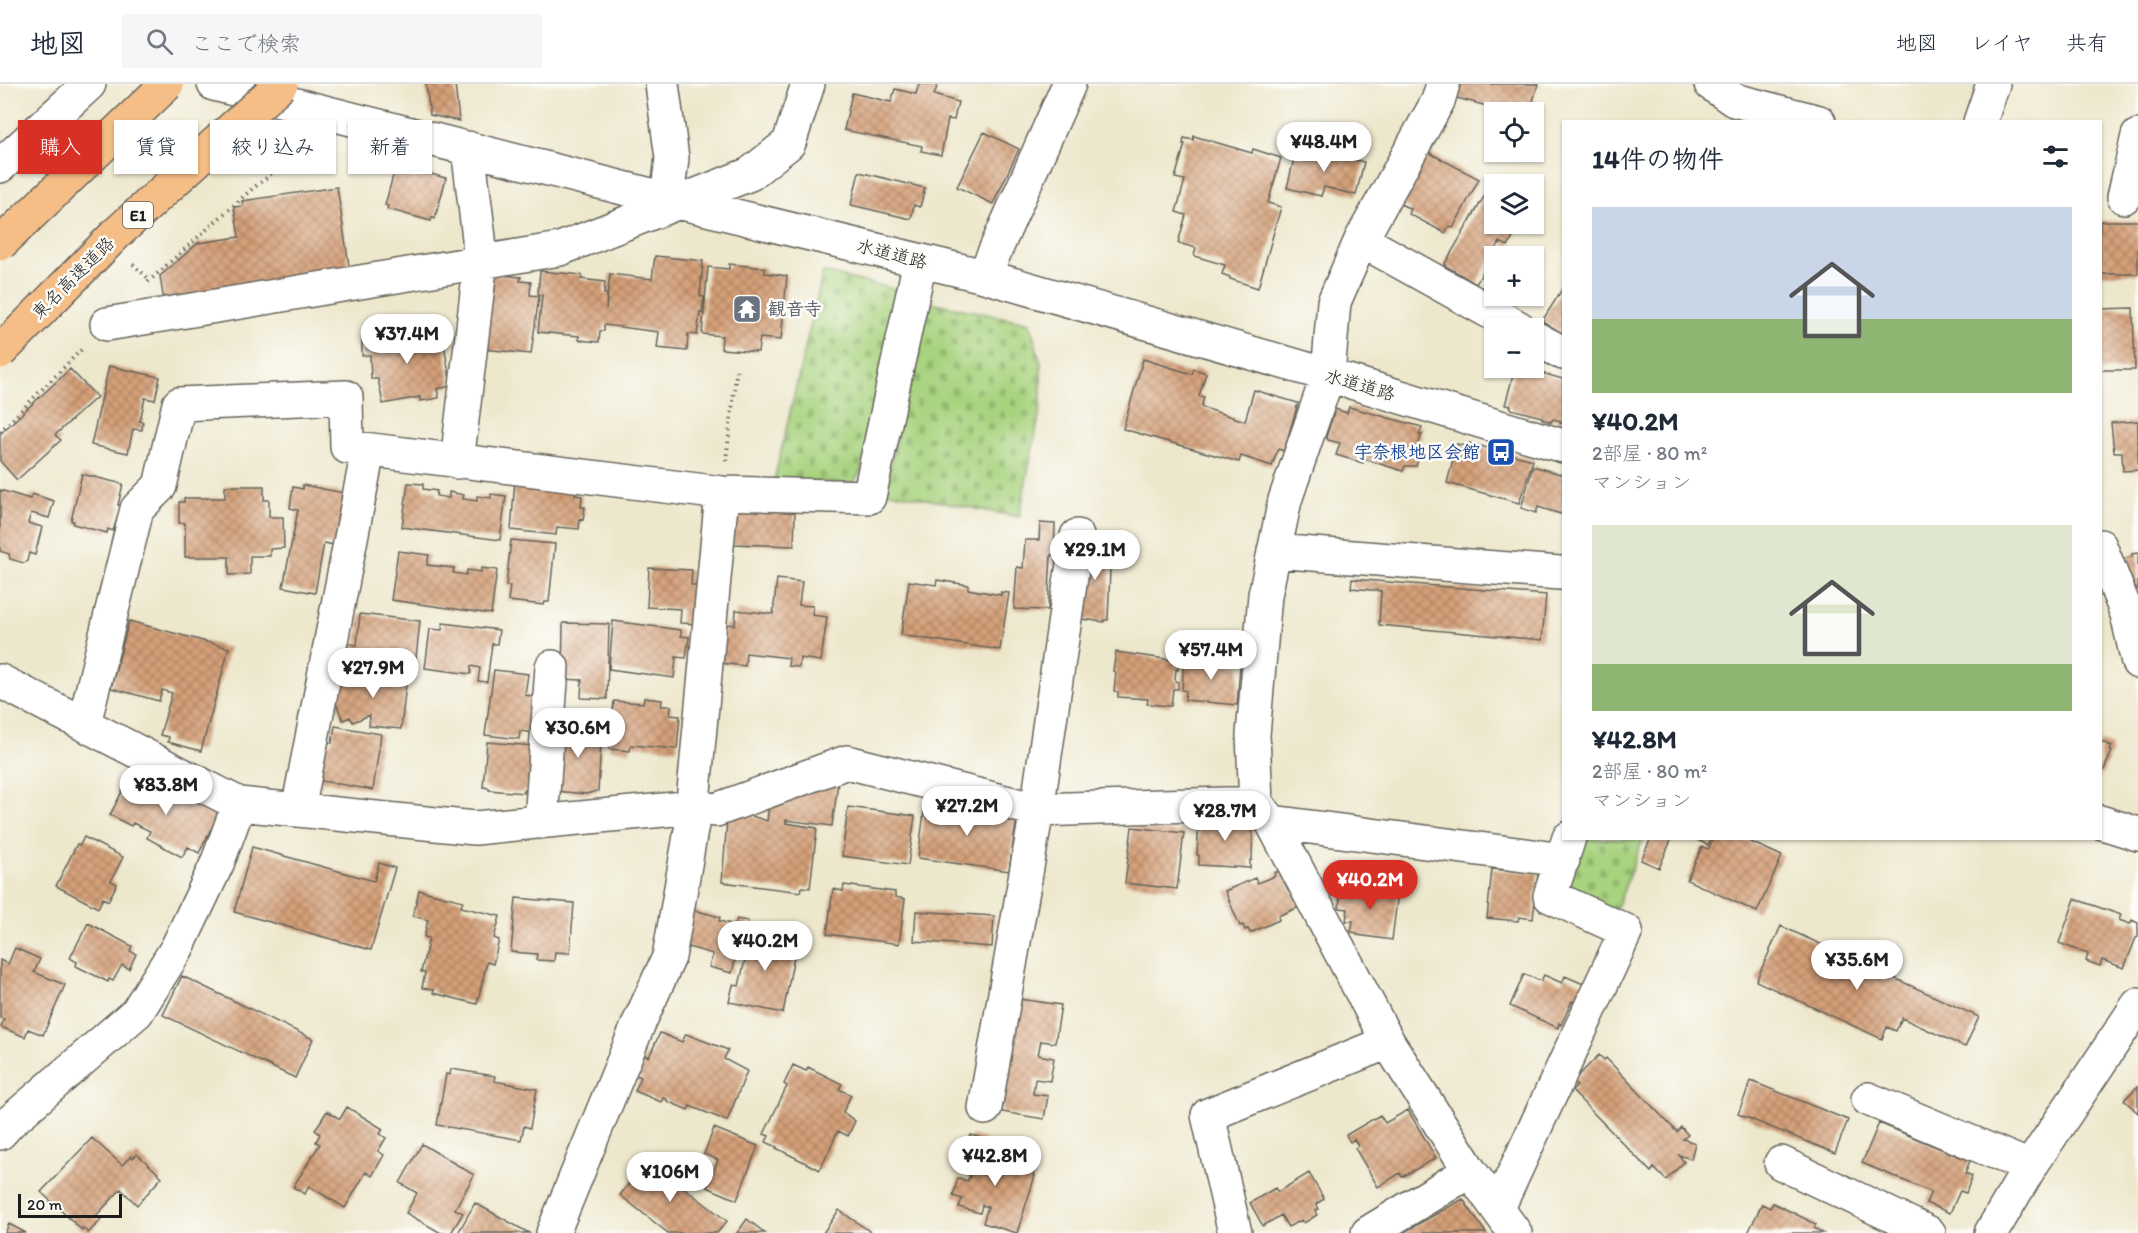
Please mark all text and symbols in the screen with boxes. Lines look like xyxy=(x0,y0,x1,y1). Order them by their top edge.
search box xyxy=(122,14,542,68)
icon: search xyxy=(143,25,176,58)
text: 地図 xyxy=(30,26,86,60)
text: ここで検索 xyxy=(191,30,301,57)
text: 地図 xyxy=(1896,30,1938,55)
text: レイヤ xyxy=(1971,30,2033,55)
text: 共有 xyxy=(2066,30,2108,55)
map controls xyxy=(1484,102,1544,378)
button: locate xyxy=(1484,102,1544,162)
chip: 購入 xyxy=(18,120,102,174)
chip: 賃貸 xyxy=(114,120,198,174)
chip: 絞り込み xyxy=(210,120,336,174)
chip: 新着 xyxy=(348,120,432,174)
pin: ¥48.4M xyxy=(1275,122,1373,173)
text: ¥48.4M xyxy=(1291,129,1357,153)
icon: filters xyxy=(2039,140,2072,173)
text: 14件の物件 xyxy=(1592,143,1724,175)
button: layers xyxy=(1484,174,1544,234)
road number: E1 xyxy=(123,202,153,228)
street label: 東名高速道路 xyxy=(27,232,119,324)
street label: 水道道路 xyxy=(854,235,930,273)
button: + xyxy=(1484,246,1544,306)
icon: home xyxy=(1778,246,1886,354)
temple icon: 観音寺 xyxy=(731,293,763,325)
place label: 観音寺 xyxy=(768,298,822,320)
pin: ¥37.4M xyxy=(358,314,456,365)
button: − xyxy=(1484,318,1544,378)
text: ¥37.4M xyxy=(375,321,439,345)
street label: 水道道路 xyxy=(1322,365,1398,405)
text: ¥40.2M xyxy=(1592,405,1679,437)
bus stop icon: 宇奈根地区会館 xyxy=(1485,436,1517,468)
place label: 宇奈根地区会館 xyxy=(1354,441,1480,463)
text: 2部屋 · 80 m² xyxy=(1592,441,1707,465)
text: マンション xyxy=(1592,470,1691,494)
pin: ¥29.1M xyxy=(1046,530,1144,581)
text: ¥29.1M xyxy=(1064,537,1126,561)
icon: home xyxy=(1778,564,1886,672)
pin: ¥57.4M xyxy=(1162,630,1260,681)
text: ¥57.4M xyxy=(1179,637,1243,661)
pin: ¥27.9M xyxy=(324,648,422,699)
text: ¥27.9M xyxy=(342,655,404,679)
pin: ¥30.6M xyxy=(529,708,627,759)
text: ¥30.6M xyxy=(545,715,611,739)
text: ¥42.8M xyxy=(1592,723,1677,755)
text: 2部屋 · 80 m² xyxy=(1592,759,1707,783)
pin: ¥83.8M xyxy=(117,765,215,816)
text: ¥83.8M xyxy=(134,772,198,796)
pin: ¥27.2M xyxy=(918,786,1016,837)
text: マンション xyxy=(1592,788,1691,812)
pin: ¥28.7M xyxy=(1176,791,1274,842)
text: ¥27.2M xyxy=(936,793,998,817)
text: ¥28.7M xyxy=(1193,798,1257,822)
pin: ¥40.2M xyxy=(1321,860,1419,911)
text: ¥40.2M xyxy=(1337,867,1403,891)
pin: ¥40.2M xyxy=(716,921,814,972)
text: ¥40.2M xyxy=(732,928,798,952)
pin: ¥35.6M xyxy=(1808,940,1906,991)
text: ¥35.6M xyxy=(1825,947,1889,971)
pin: ¥42.8M xyxy=(946,1136,1044,1187)
text: ¥42.8M xyxy=(962,1143,1028,1167)
pin: ¥106M xyxy=(628,1152,712,1203)
text: ¥106M xyxy=(640,1159,700,1183)
scale bar xyxy=(18,1191,122,1218)
text: 20 m xyxy=(27,1195,62,1214)

